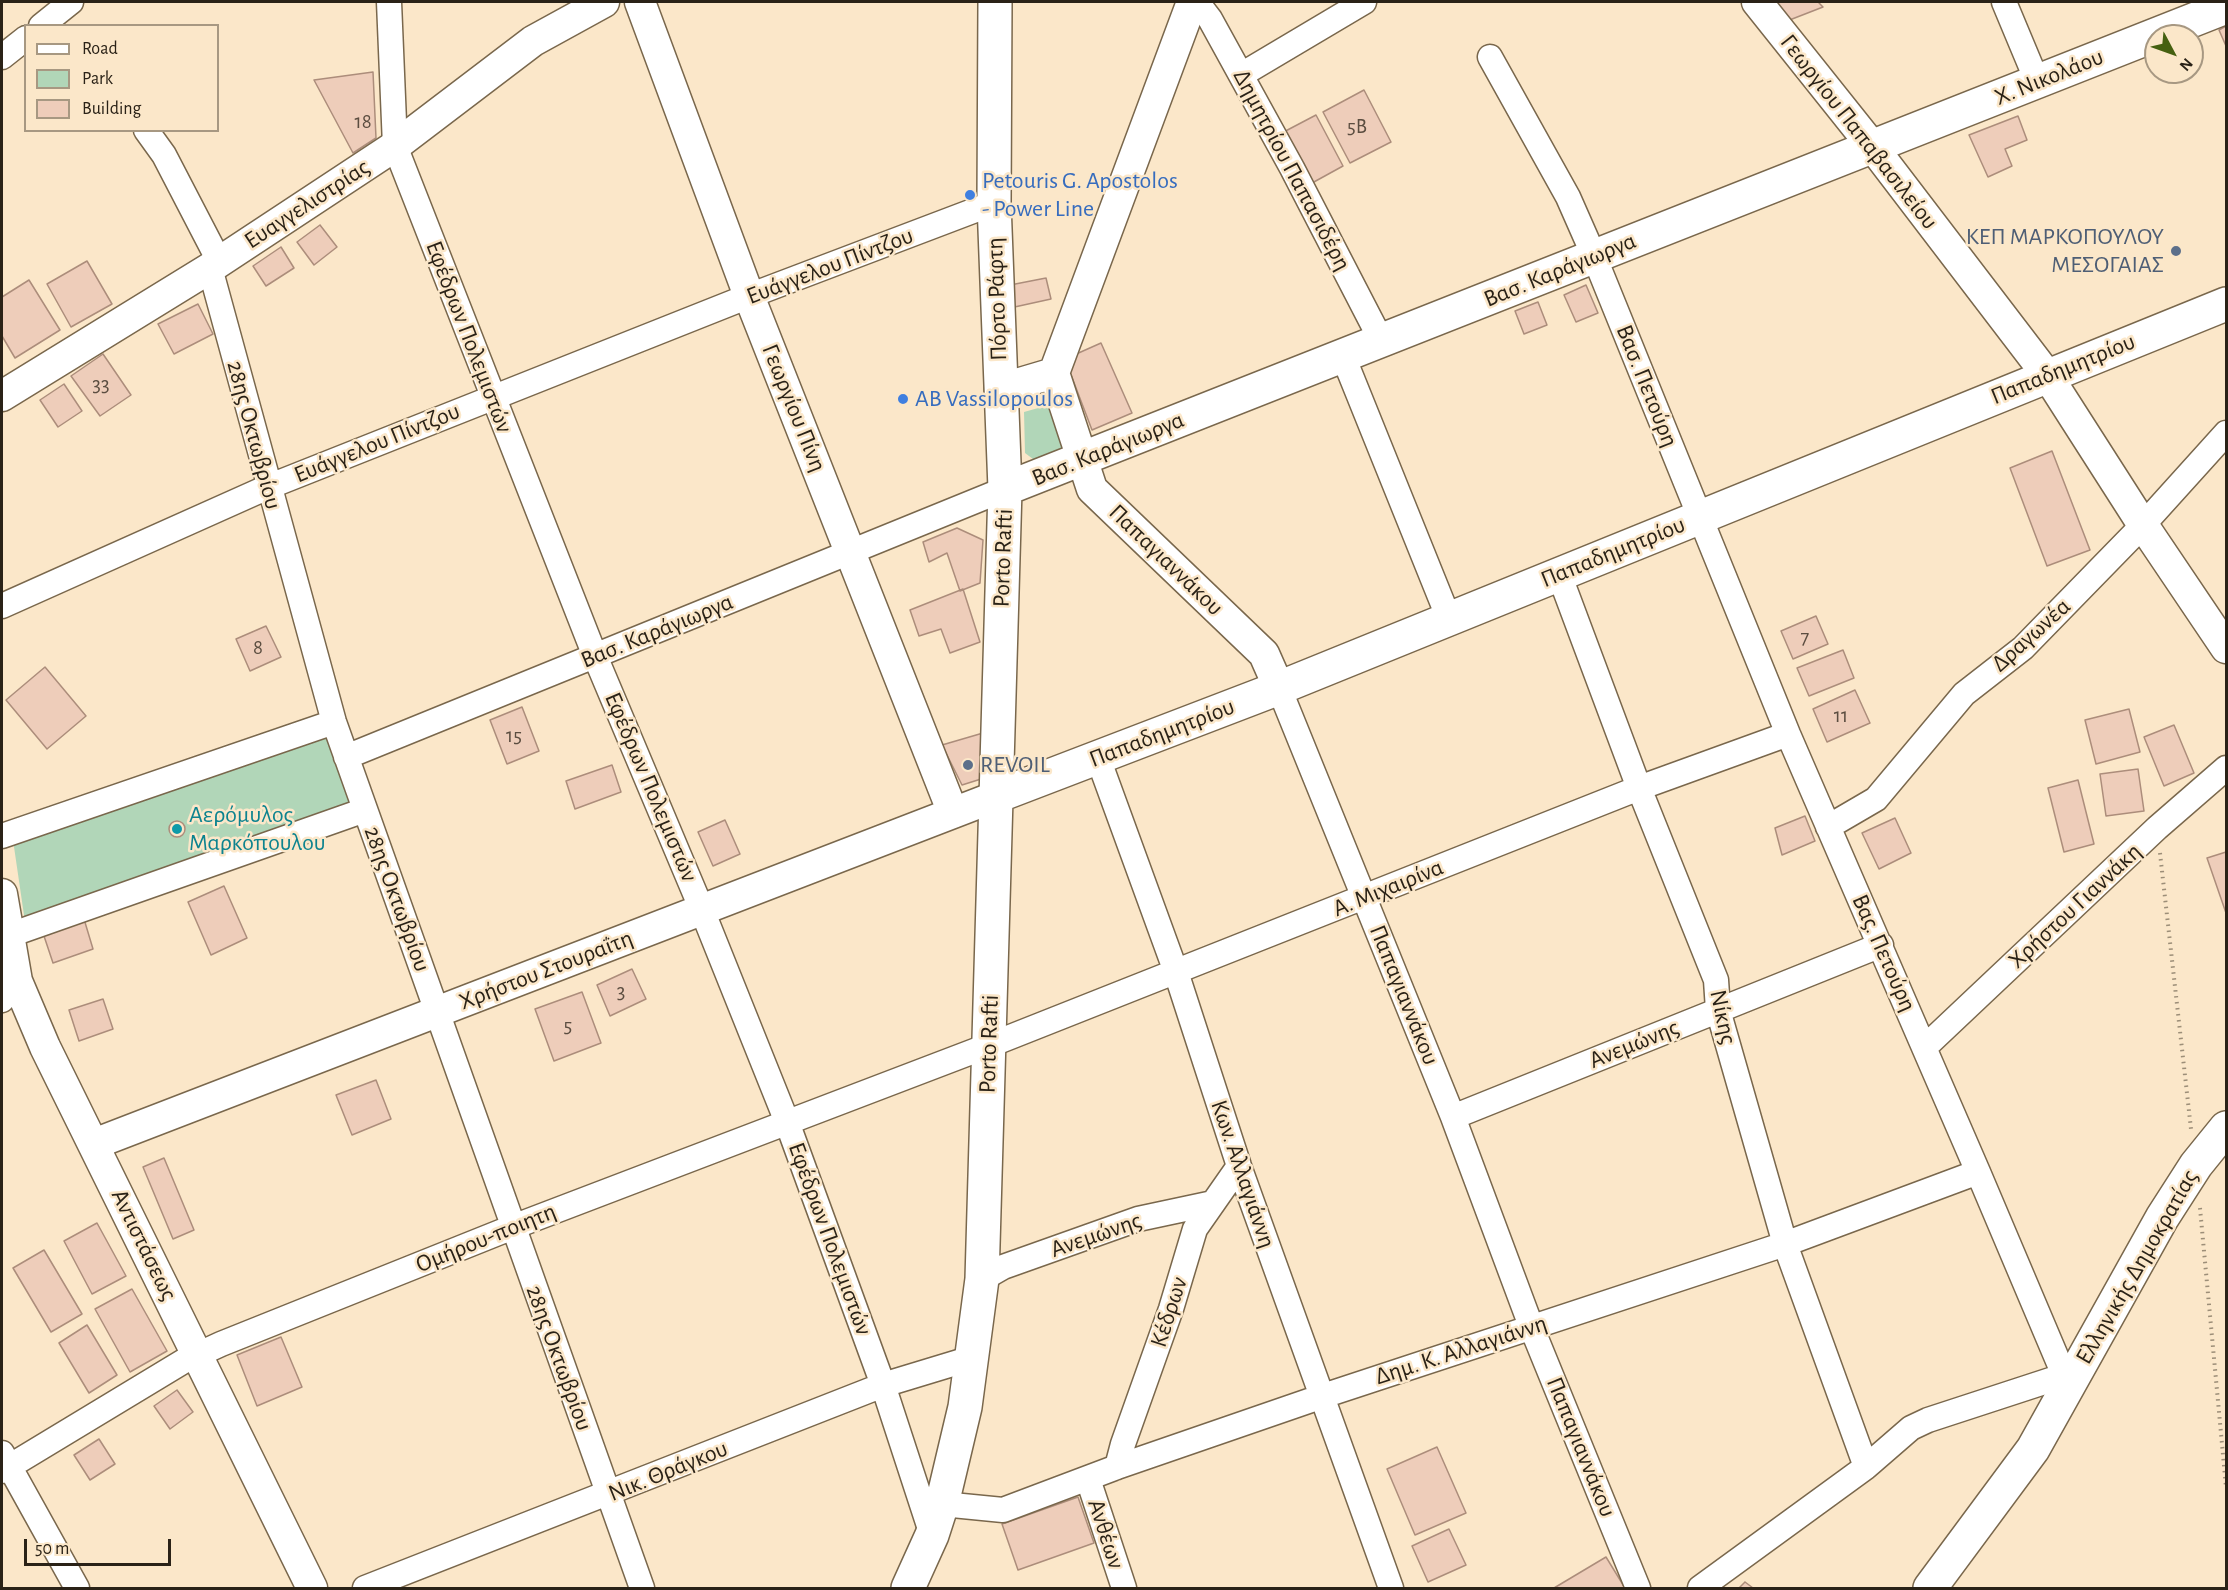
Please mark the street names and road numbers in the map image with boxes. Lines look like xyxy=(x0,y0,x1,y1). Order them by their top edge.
street label: Γεωργίου Παπαβασιλείου xyxy=(1774,29,1944,235)
street label: Χ. Νικολάου xyxy=(1990,42,2108,112)
street label: Δημητρίου Παπασιδέρη xyxy=(1227,64,1357,276)
street label: Ευαγγελιστρίας xyxy=(239,153,375,255)
street label: Ευάγγελου Πίντζου xyxy=(743,221,917,311)
street label: Βασ. Καράγιωργα xyxy=(1480,226,1640,314)
street label: Εφέδρων Πολεμιστών xyxy=(419,237,519,437)
street label: Πόρτο Ράφτη xyxy=(980,237,1014,361)
street label: Βασ. Πετούρη xyxy=(1609,321,1685,451)
street label: Παπαδημητρίου xyxy=(1987,327,2139,411)
street label: Γεωργίου Πίνη xyxy=(755,340,833,476)
street label: 28ης Οκτωβρίου xyxy=(220,358,288,512)
street label: Ευάγγελου Πίντζου xyxy=(290,397,464,489)
street label: Βασ. Καράγιωργα xyxy=(1028,405,1188,493)
street label: Παπαγιαννάκου xyxy=(1103,498,1229,622)
street label: Porto Rafti xyxy=(987,508,1019,608)
street label: Παπαδημητρίου xyxy=(1537,510,1689,594)
street label: Βασ. Καράγιωργα xyxy=(577,587,737,675)
street label: Δραγωνέα xyxy=(1985,592,2077,678)
street label: Εφέδρων Πολεμιστών xyxy=(598,688,704,886)
street label: Παπαδημητρίου xyxy=(1085,692,1239,774)
street label: 28ης Οκτωβρίου xyxy=(357,822,437,976)
street label: Χρήστου Γιαννάκη xyxy=(2003,837,2147,975)
street label: Α. Μιχαιρίνα xyxy=(1329,853,1447,923)
street label: Βας. Πετούρη xyxy=(1845,890,1923,1016)
street label: Παπαγιαννάκου xyxy=(1363,921,1445,1069)
street label: Χρήστου Στουραΐτη xyxy=(455,924,637,1016)
street label: Νίκης xyxy=(1703,987,1743,1047)
street label: Porto Rafti xyxy=(973,994,1005,1094)
street label: Ανεμώνης xyxy=(1585,1013,1683,1075)
street label: Κων. Αλλαγιάννη xyxy=(1204,1096,1282,1252)
street label: Εφέδρων Πολεμιστών xyxy=(782,1139,878,1339)
street label: Ελληνικής Δημοκρατίας xyxy=(2070,1165,2204,1369)
street label: Αντιστάσεως xyxy=(105,1185,183,1305)
street label: Ομήρου-ποιητη xyxy=(412,1197,560,1279)
street label: Ανεμώνης xyxy=(1047,1206,1145,1264)
street label: Κέδρων xyxy=(1144,1273,1194,1351)
street label: 28ης Οκτωβρίου xyxy=(519,1281,599,1435)
street label: Δημ. Κ. Αλλαγιάννη xyxy=(1371,1309,1551,1391)
street label: Παπαγιαννάκου xyxy=(1540,1373,1622,1521)
street label: Νικ. Θράγκου xyxy=(604,1434,732,1508)
street label: Ανθέων xyxy=(1081,1495,1131,1573)

